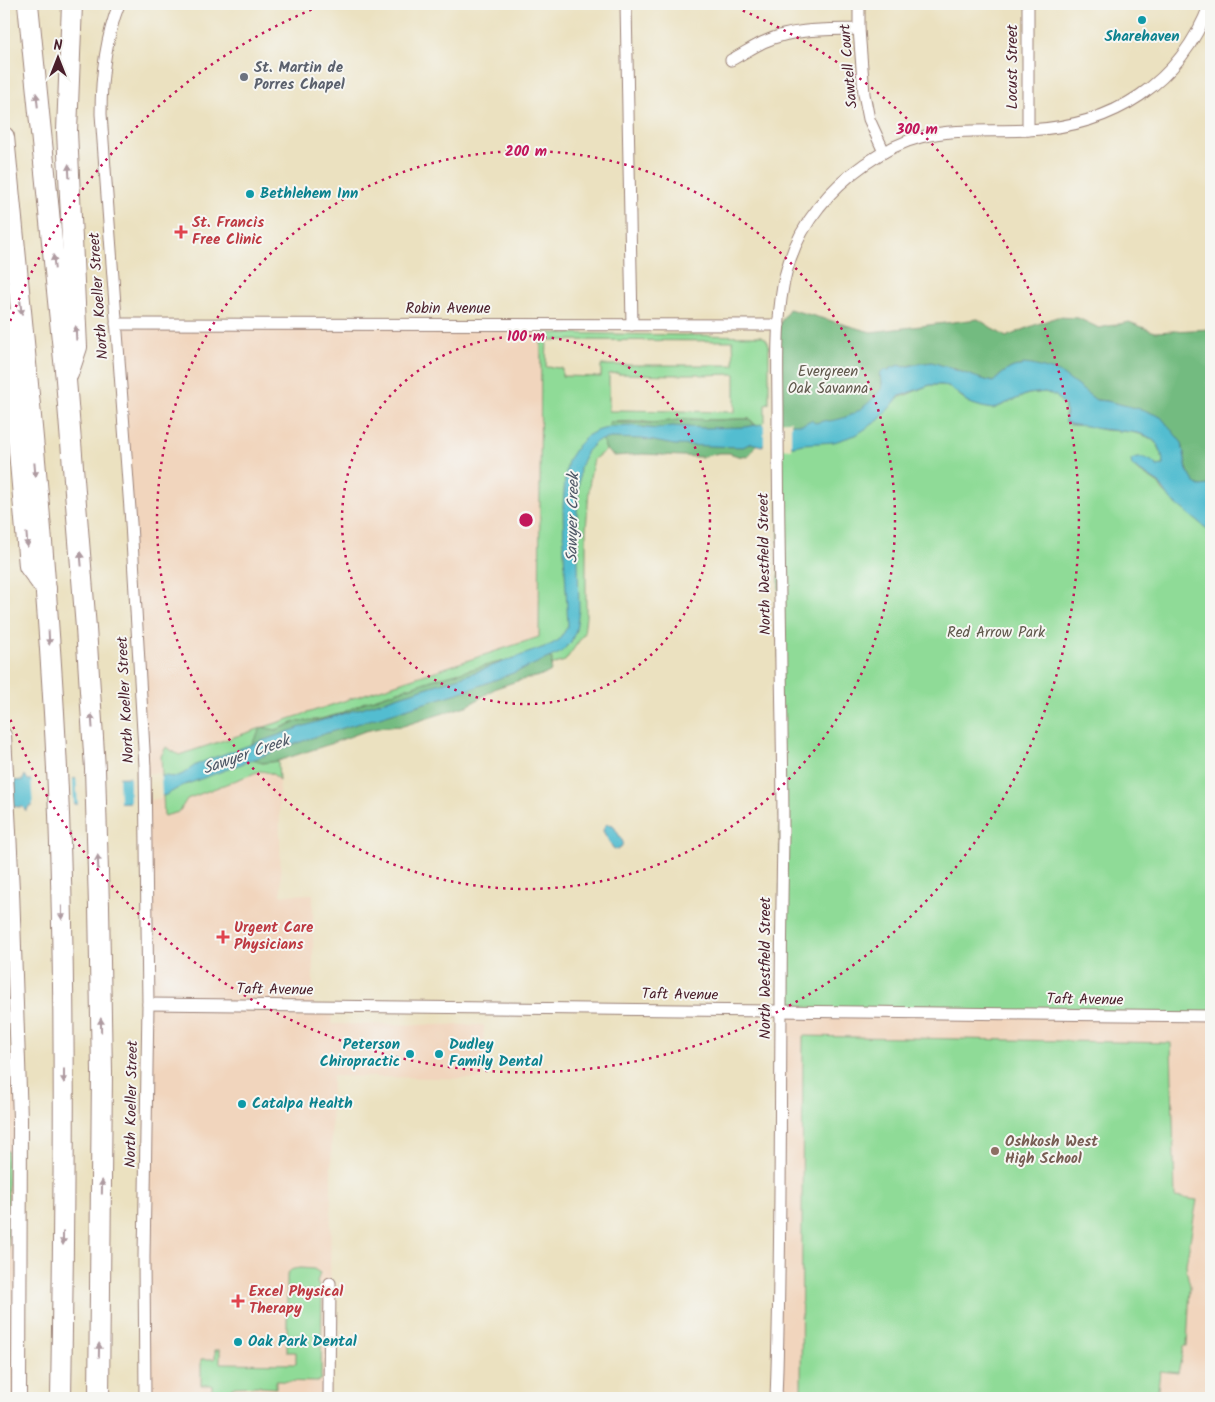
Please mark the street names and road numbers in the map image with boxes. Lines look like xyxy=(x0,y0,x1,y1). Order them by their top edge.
street label: Sawtell Court xyxy=(833,23,865,109)
street label: Locust Street xyxy=(1001,24,1025,110)
street label: North Koeller Street xyxy=(83,231,115,360)
street label: Robin Avenue xyxy=(405,297,491,321)
street label: North Westfield Street xyxy=(752,492,778,635)
street label: North Koeller Street xyxy=(111,636,141,764)
street label: North Westfield Street xyxy=(754,897,778,1039)
street label: Taft Avenue xyxy=(236,977,314,1003)
street label: Taft Avenue xyxy=(641,982,719,1008)
street label: Taft Avenue xyxy=(1046,987,1124,1013)
street label: North Koeller Street xyxy=(119,1040,145,1168)

